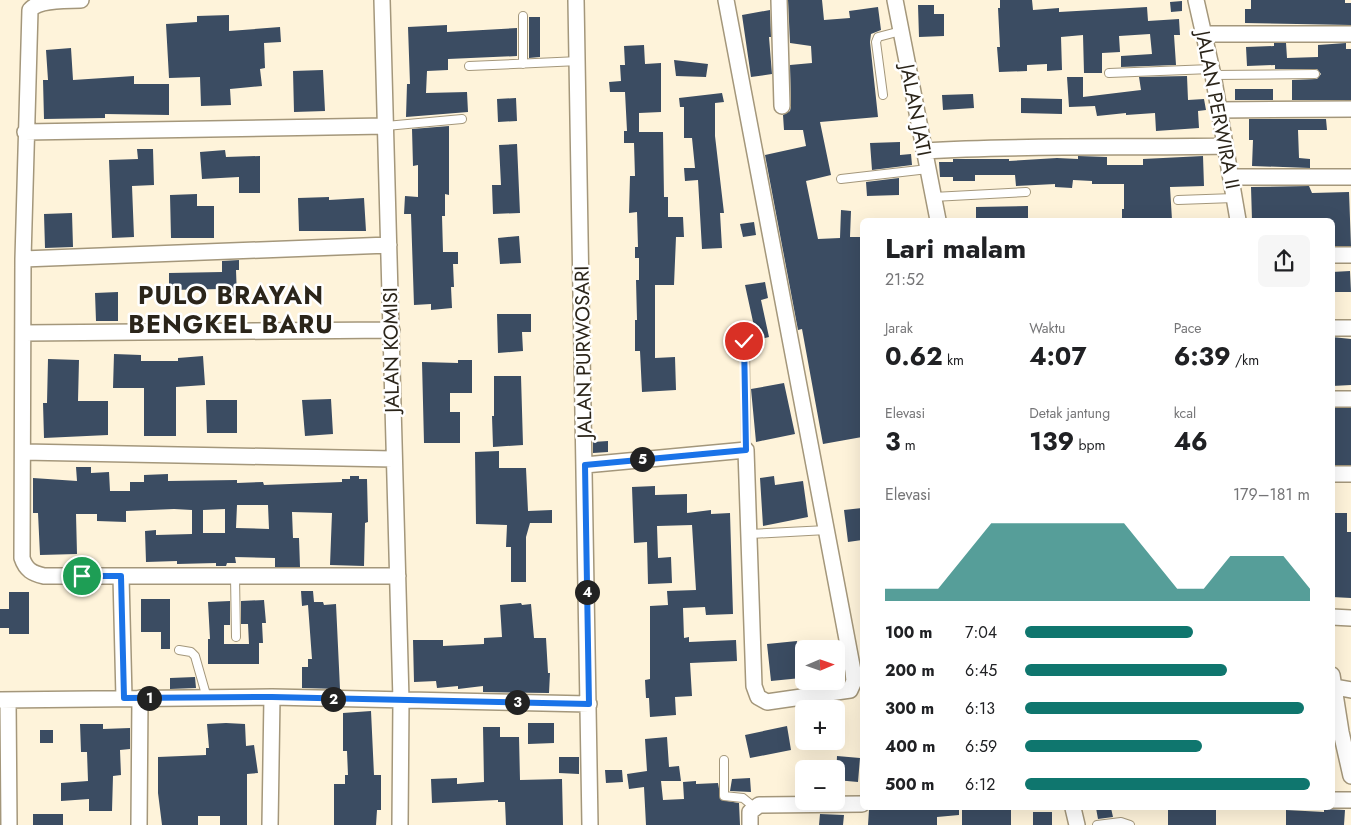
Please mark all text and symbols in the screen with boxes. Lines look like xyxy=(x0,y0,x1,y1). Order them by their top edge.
street label: JALAN PERWIRA II xyxy=(1187,26,1247,192)
street label: JALAN JATI xyxy=(892,59,939,159)
text: Lari malam xyxy=(885,228,1026,269)
button: share xyxy=(1258,235,1310,287)
street label: JALAN PURWOSARI xyxy=(567,265,600,442)
text: 21:52 xyxy=(885,268,924,291)
district label: PULO BRAYAN BENGKEL BARU xyxy=(128,277,334,342)
street label: JALAN KOMISI xyxy=(376,287,407,416)
text: Jarak xyxy=(885,318,913,338)
text: Waktu xyxy=(1029,318,1065,338)
text: Pace xyxy=(1174,318,1202,338)
pin xyxy=(723,320,765,362)
icon: check xyxy=(730,327,758,355)
text: 0.62 xyxy=(885,338,943,374)
text: 4:07 xyxy=(1029,338,1086,374)
text: 6:39 xyxy=(1174,338,1231,374)
text: km xyxy=(943,350,964,370)
text: /km xyxy=(1231,350,1259,370)
text: Elevasi xyxy=(885,403,925,423)
text: Detak jantung xyxy=(1029,403,1110,423)
text: kcal xyxy=(1174,403,1196,423)
text: 3 xyxy=(885,423,901,459)
text: 139 xyxy=(1029,423,1074,459)
text: 46 xyxy=(1174,423,1208,459)
text: m xyxy=(901,435,916,455)
text: bpm xyxy=(1074,435,1105,455)
pin: 5 xyxy=(630,446,654,472)
text: 5 xyxy=(638,449,647,469)
text: Elevasi xyxy=(885,483,931,506)
text: 179–181 m xyxy=(1233,483,1310,506)
pin xyxy=(61,555,103,597)
icon: arrive xyxy=(68,562,96,590)
pin: 4 xyxy=(574,580,600,604)
text: 4 xyxy=(583,582,592,602)
text: 100 m xyxy=(885,621,932,644)
text: 7:04 xyxy=(965,621,997,644)
north arrow xyxy=(795,640,845,690)
map controls xyxy=(795,640,845,810)
text: 200 m xyxy=(885,659,935,682)
text: 6:45 xyxy=(965,659,997,682)
pin: 1 xyxy=(136,686,162,710)
pin: 2 xyxy=(320,686,346,712)
text: 1 xyxy=(146,688,153,708)
text: 2 xyxy=(329,689,338,709)
pin: 3 xyxy=(504,690,530,714)
text: 3 xyxy=(513,692,522,712)
text: 300 m xyxy=(885,697,934,720)
text: 6:13 xyxy=(965,697,995,720)
button: + xyxy=(795,700,845,750)
text: 400 m xyxy=(885,735,935,758)
text: 6:59 xyxy=(965,735,997,758)
button: − xyxy=(795,760,845,810)
text: 500 m xyxy=(885,773,934,796)
text: 6:12 xyxy=(965,773,995,796)

